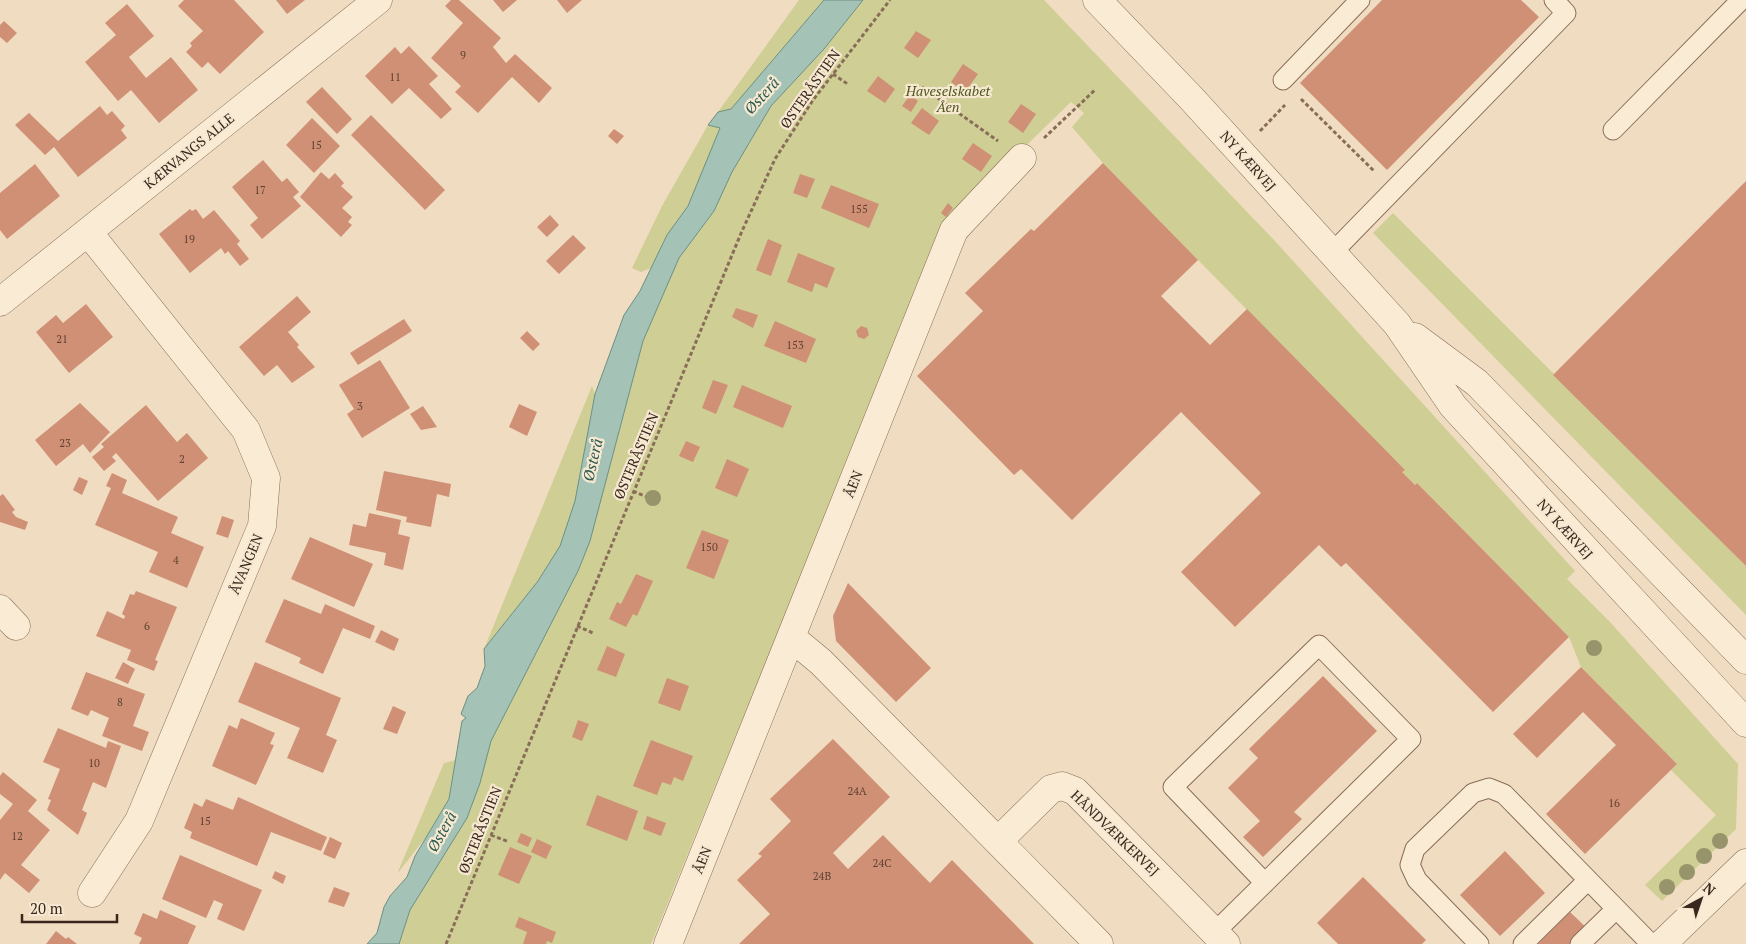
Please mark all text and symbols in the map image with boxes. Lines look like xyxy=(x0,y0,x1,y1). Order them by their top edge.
street label: ØSTERÅSTIEN xyxy=(775,45,844,132)
house number: 9 xyxy=(460,48,466,62)
house number: 11 xyxy=(389,70,401,84)
water label: Østerå xyxy=(739,73,783,118)
park label: Haveselskabet Åen xyxy=(905,81,991,116)
street label: KÆRVANGS ALLE xyxy=(140,108,238,193)
street label: NY KÆRVEJ xyxy=(1216,126,1281,195)
house number: 15 xyxy=(310,138,322,152)
house number: 17 xyxy=(254,183,266,197)
house number: 155 xyxy=(850,202,868,216)
house number: 19 xyxy=(183,232,195,246)
house number: 21 xyxy=(56,332,68,346)
house number: 153 xyxy=(786,338,804,352)
house number: 3 xyxy=(357,399,363,413)
street label: ØSTERÅSTIEN xyxy=(609,409,662,502)
house number: 23 xyxy=(59,436,71,450)
water label: Østerå xyxy=(577,437,607,483)
house number: 2 xyxy=(179,452,185,466)
street label: ÅEN xyxy=(838,467,867,500)
street label: NY KÆRVEJ xyxy=(1533,494,1598,563)
street label: ÅVANGEN xyxy=(224,531,267,597)
house number: 150 xyxy=(700,540,718,554)
house number: 4 xyxy=(173,553,179,567)
house number: 6 xyxy=(144,619,150,633)
house number: 8 xyxy=(117,695,123,709)
house number: 10 xyxy=(88,756,100,770)
street label: ØSTERÅSTIEN xyxy=(453,783,506,876)
house number: 24A xyxy=(847,784,867,798)
street label: HÅNDVÆRKERVEJ xyxy=(1067,785,1164,880)
house number: 16 xyxy=(1608,796,1620,810)
water label: Østerå xyxy=(422,808,460,855)
house number: 15 xyxy=(199,814,211,828)
house number: 12 xyxy=(11,829,23,843)
street label: ÅEN xyxy=(687,843,716,876)
house number: 24C xyxy=(873,856,891,870)
house number: 24B xyxy=(813,869,831,883)
north arrow xyxy=(1676,874,1726,924)
text: N xyxy=(1700,878,1720,900)
scale bar xyxy=(22,892,118,924)
text: 20 m xyxy=(30,898,63,918)

